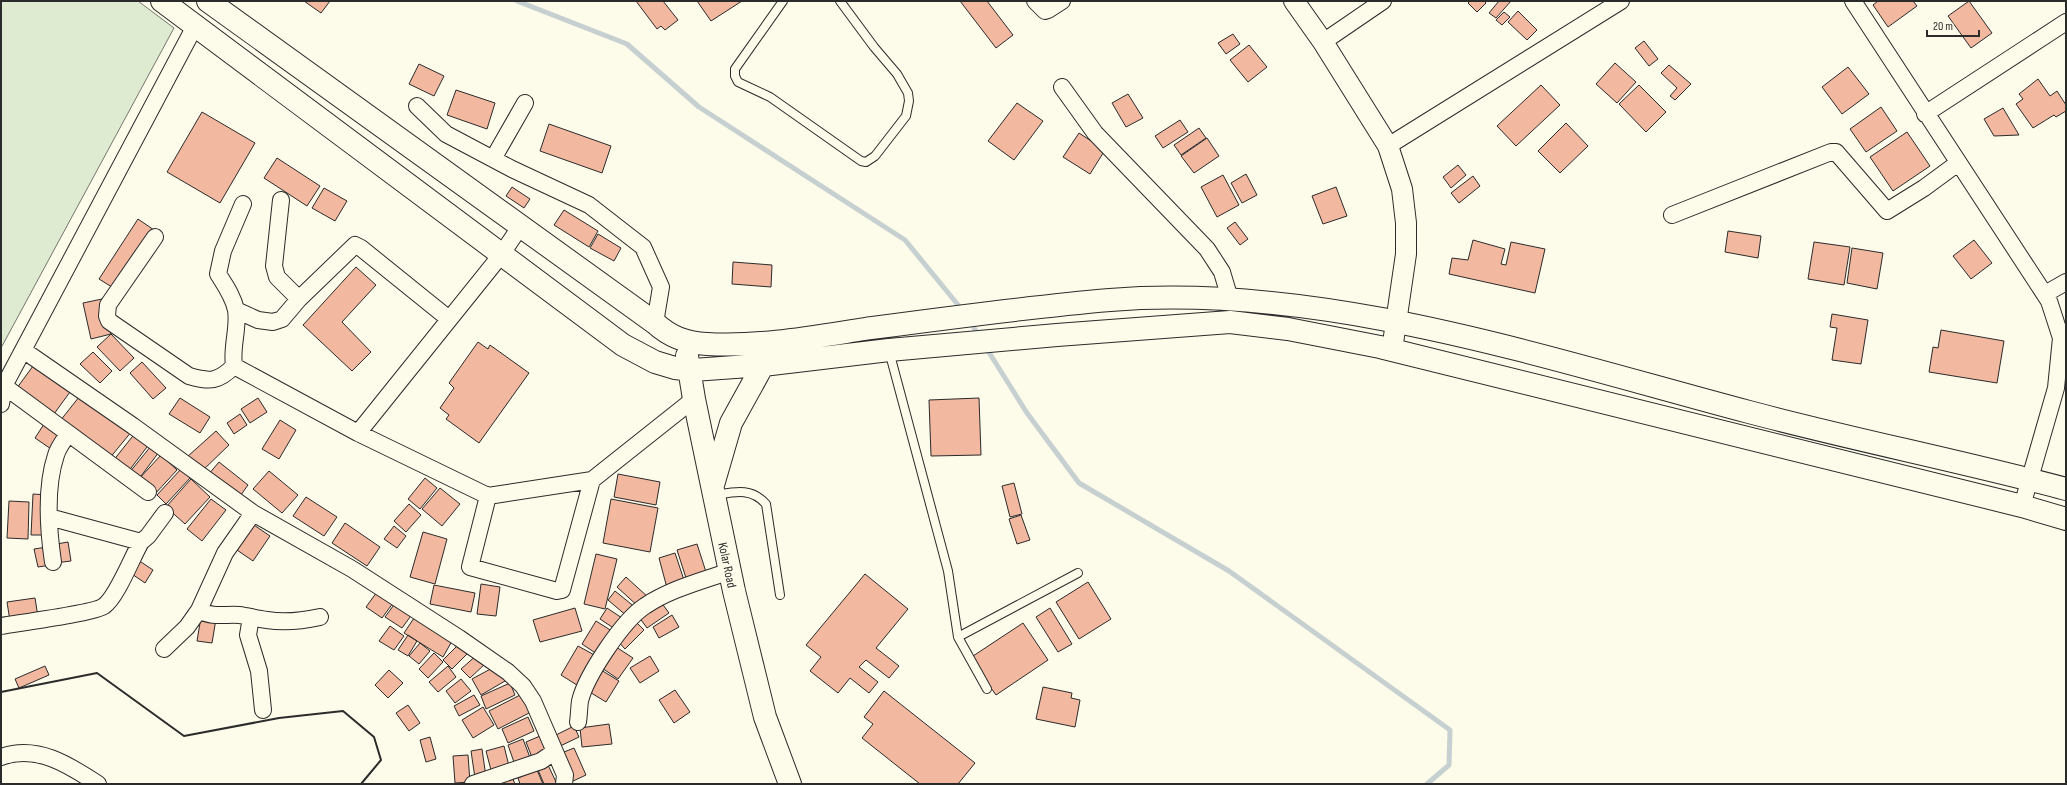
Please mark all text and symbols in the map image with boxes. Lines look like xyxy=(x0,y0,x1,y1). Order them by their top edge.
scale bar xyxy=(1927,12,1979,38)
text: 20 m xyxy=(1933,19,1953,34)
street label: Kolar Road xyxy=(714,541,740,589)

